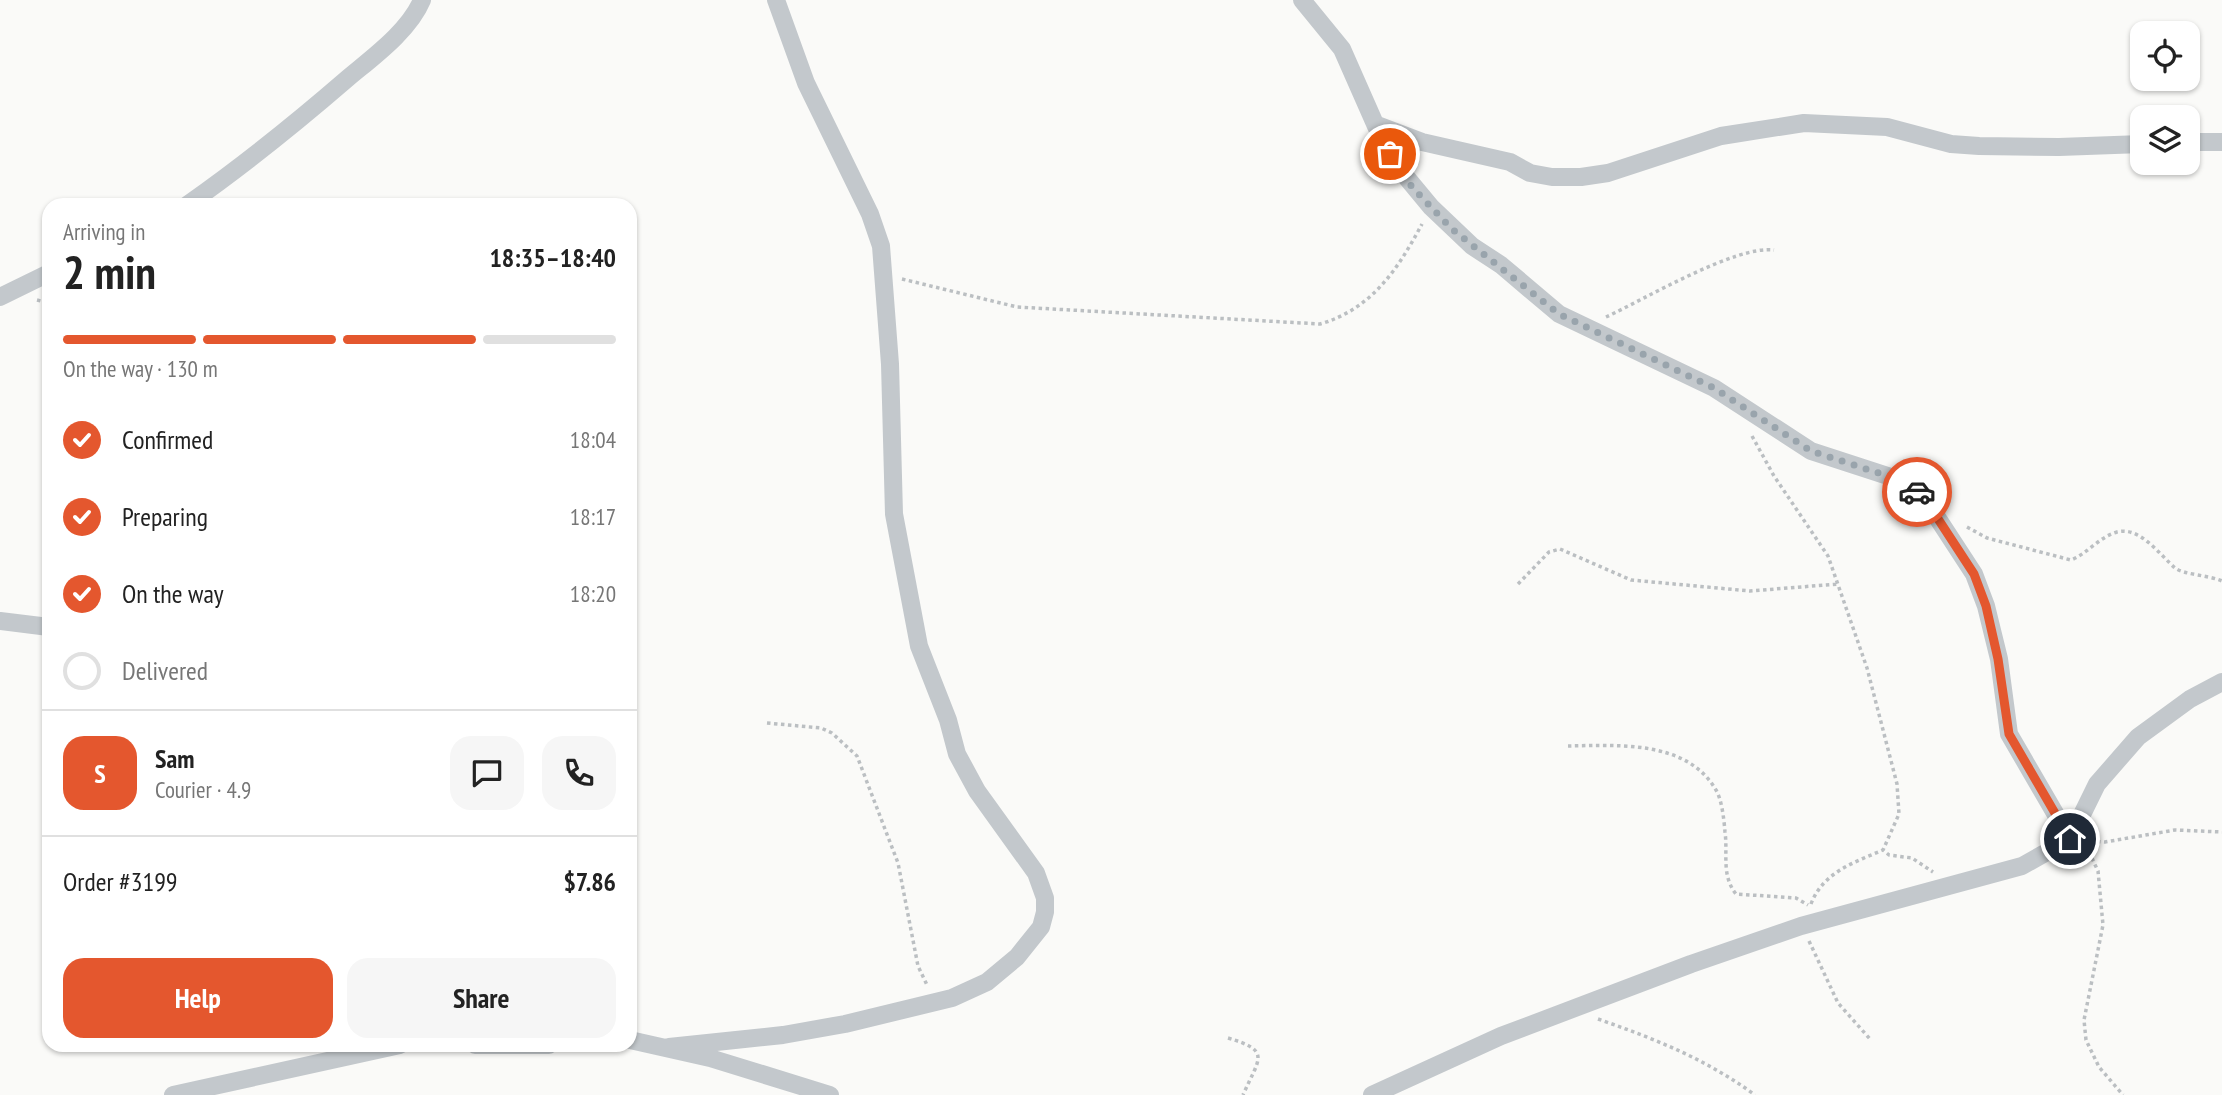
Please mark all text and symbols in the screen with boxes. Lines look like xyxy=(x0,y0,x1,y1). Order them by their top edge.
map controls xyxy=(2130,21,2200,175)
button: locate xyxy=(2130,21,2200,91)
button: layers xyxy=(2130,105,2200,175)
pin xyxy=(1360,124,1420,184)
icon: bag xyxy=(1371,135,1409,173)
text: Arriving in xyxy=(63,217,145,246)
text: 18:35–18:40 xyxy=(489,241,616,274)
text: 2 min xyxy=(63,242,156,302)
text: On the way · 130 m xyxy=(63,354,218,383)
icon: check xyxy=(63,421,101,459)
text: Confirmed xyxy=(122,423,213,456)
text: 18:04 xyxy=(570,425,616,454)
courier xyxy=(1882,457,1952,527)
icon: car xyxy=(1898,473,1936,511)
icon: check xyxy=(63,498,101,536)
text: Preparing xyxy=(122,500,208,533)
text: 18:17 xyxy=(570,502,616,531)
icon: check xyxy=(63,575,101,613)
text: On the way xyxy=(122,577,224,610)
text: 18:20 xyxy=(570,579,616,608)
text: Delivered xyxy=(122,654,208,687)
button: chat xyxy=(450,736,524,810)
button: phone xyxy=(542,736,616,810)
text: Sam xyxy=(155,742,194,775)
text: S xyxy=(94,757,106,790)
text: Courier · 4.9 xyxy=(155,775,251,804)
pin xyxy=(2040,809,2100,869)
icon: home xyxy=(2051,820,2089,858)
text: Order #3199 xyxy=(63,865,178,898)
text: $7.86 xyxy=(563,865,616,898)
button: Help xyxy=(63,958,333,1038)
button: Share xyxy=(347,958,616,1038)

